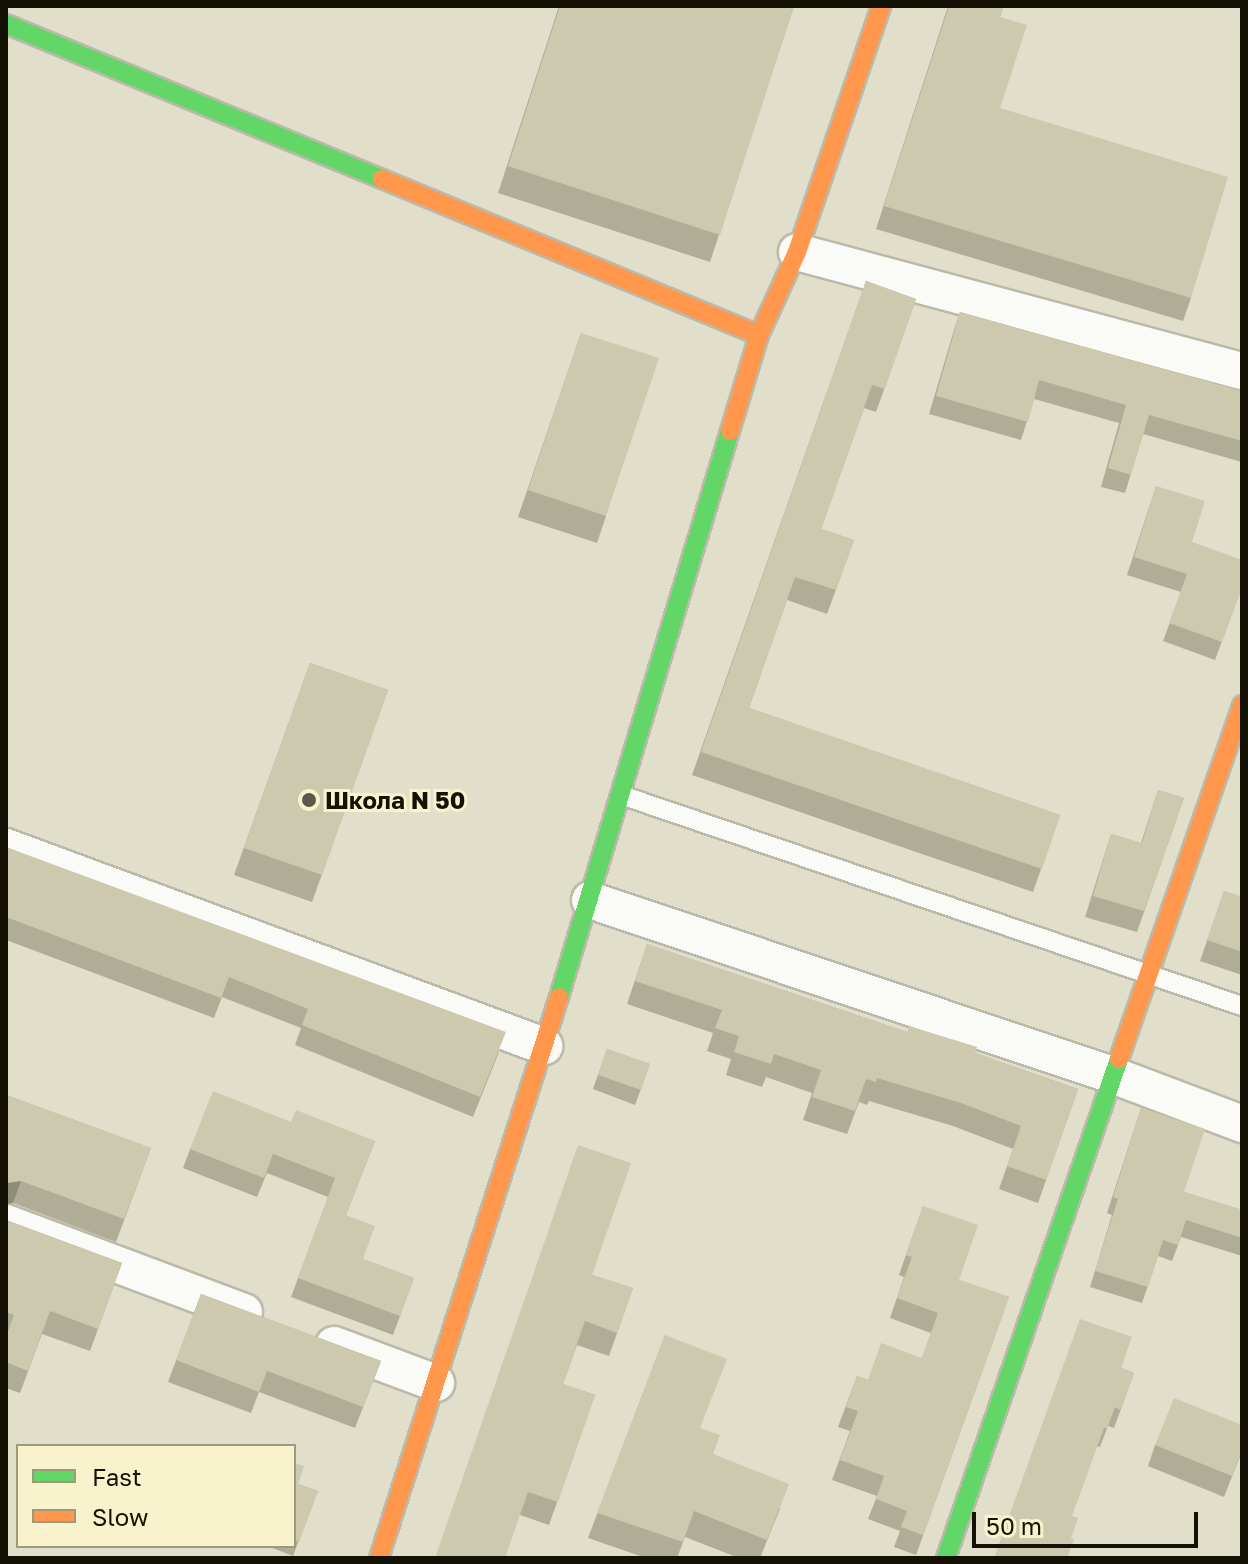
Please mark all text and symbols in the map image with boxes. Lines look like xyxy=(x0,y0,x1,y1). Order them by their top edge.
place label: Школа N 50 xyxy=(325,786,465,814)
marker: Школа N 50 xyxy=(300,791,318,809)
legend xyxy=(16,1444,296,1548)
text: Fast xyxy=(92,1462,142,1491)
scale bar xyxy=(976,1496,1202,1546)
text: Slow xyxy=(92,1502,148,1531)
text: 50 m xyxy=(986,1511,1042,1540)

